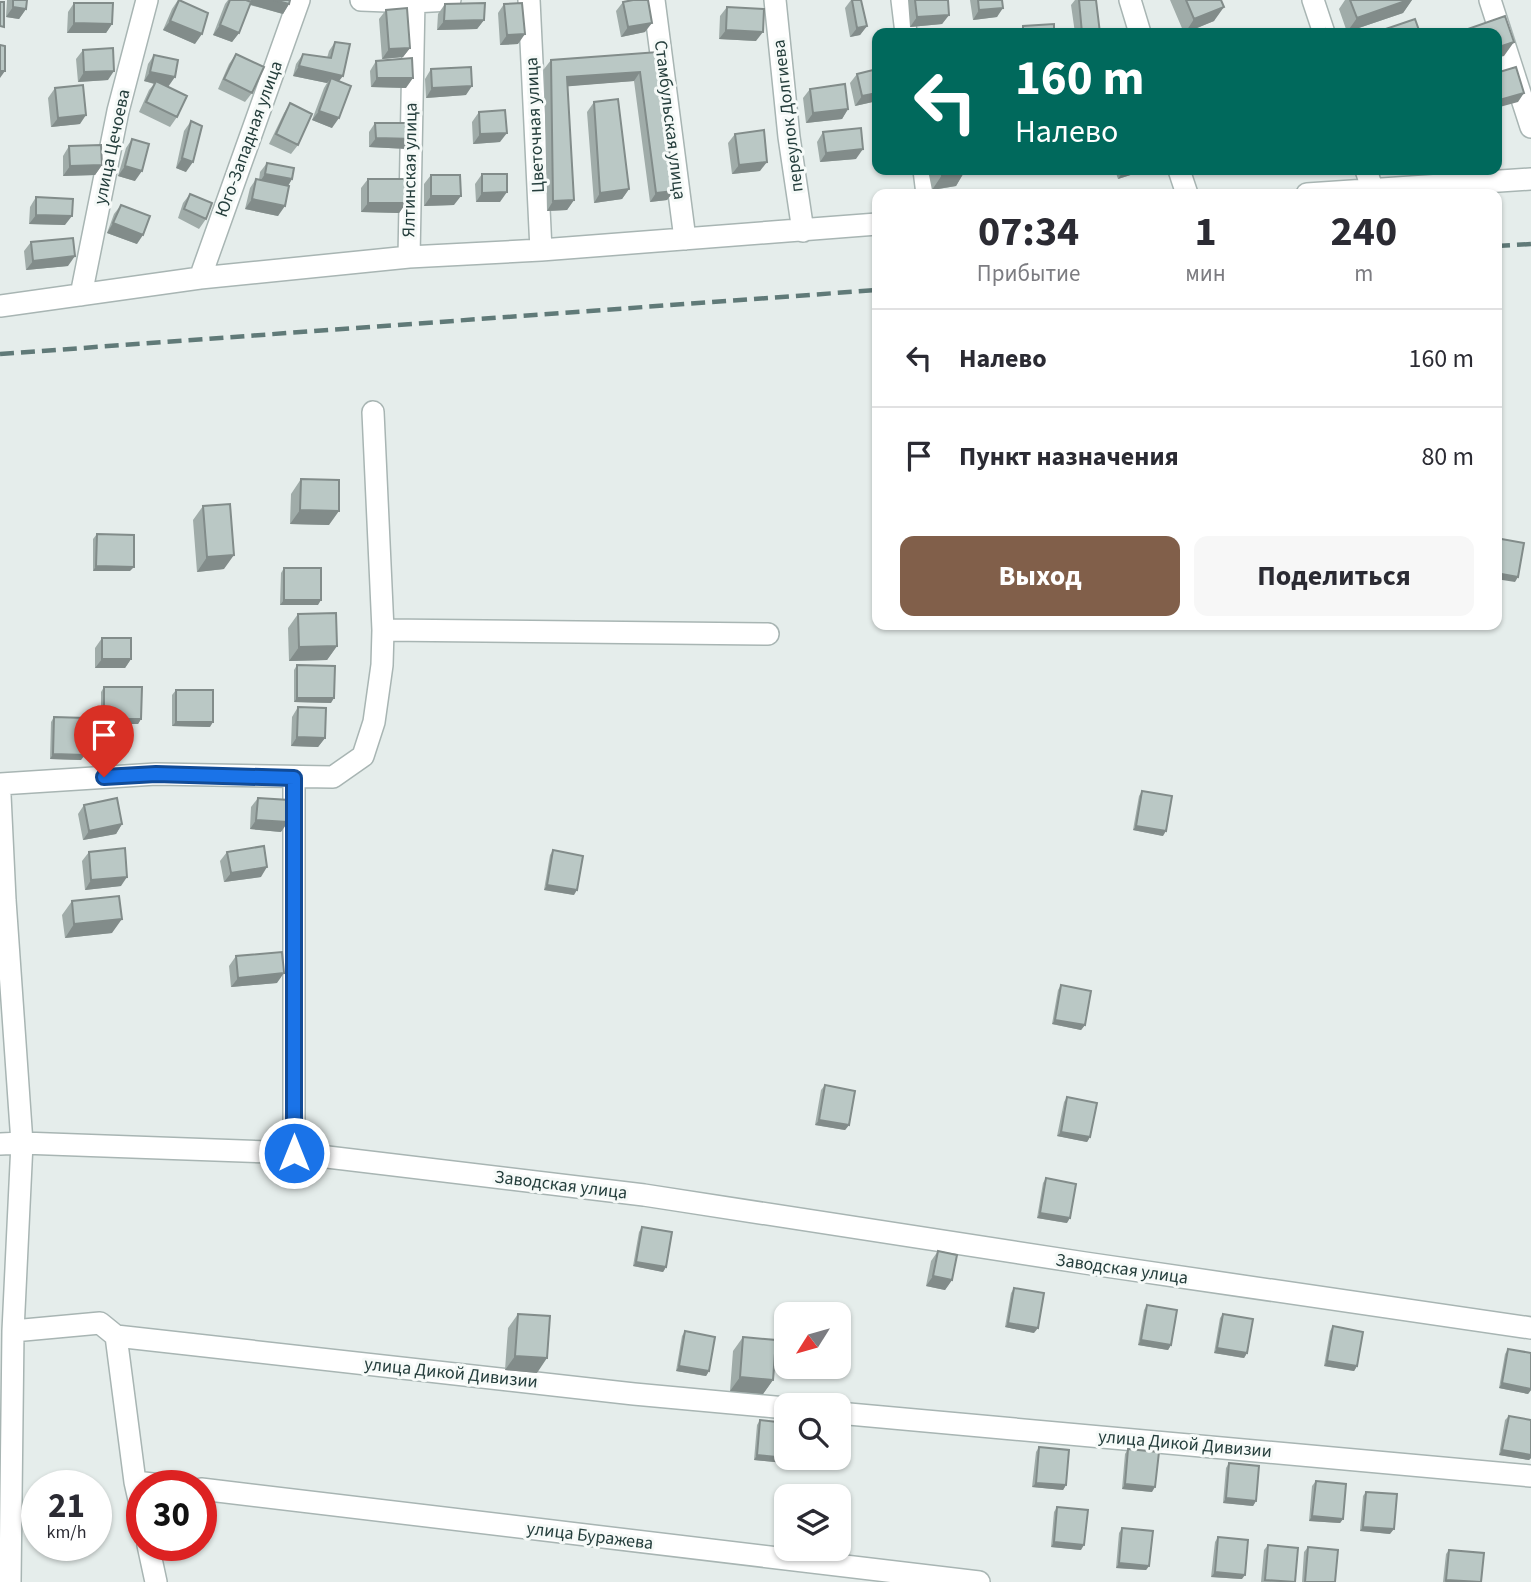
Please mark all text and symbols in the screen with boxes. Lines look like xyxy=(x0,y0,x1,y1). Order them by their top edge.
street label: переулок Долгиева xyxy=(766,38,810,194)
street label: Стамбульская улица xyxy=(648,39,692,201)
text: 160 m xyxy=(1015,44,1144,114)
icon: left xyxy=(900,56,991,147)
street label: Юго-Западная улица xyxy=(209,57,289,221)
street label: Цветочная улица xyxy=(519,57,551,193)
street label: улица Цечоева xyxy=(88,87,136,207)
street label: Ялтинская улица xyxy=(396,102,424,238)
text: Налево xyxy=(1015,109,1118,155)
text: 07:34 xyxy=(978,202,1079,262)
text: 1 xyxy=(1194,202,1217,262)
text: 240 xyxy=(1331,202,1397,262)
text: Прибытие xyxy=(977,257,1080,290)
text: мин xyxy=(1185,257,1226,290)
text: m xyxy=(1354,257,1373,290)
icon: left xyxy=(900,339,938,377)
text: Налево xyxy=(959,340,1047,377)
text: 160 m xyxy=(1408,340,1474,377)
icon: arrive xyxy=(900,437,938,475)
text: Пункт назначения xyxy=(959,438,1179,475)
text: 80 m xyxy=(1421,438,1474,475)
button: Выход xyxy=(900,536,1180,616)
button: Поделиться xyxy=(1194,536,1474,616)
pin xyxy=(74,705,134,777)
icon: arrive xyxy=(85,716,123,754)
position arrow xyxy=(257,1116,331,1190)
street label: Заводская улица xyxy=(493,1164,629,1206)
street label: Заводская улица xyxy=(1054,1247,1190,1291)
north arrow xyxy=(774,1302,850,1379)
map controls xyxy=(774,1302,851,1561)
street label: улица Дикой Дивизии xyxy=(363,1351,539,1395)
button: search xyxy=(774,1393,851,1470)
street label: улица Дикой Дивизии xyxy=(1097,1424,1273,1464)
speed limit sign: 30 xyxy=(126,1470,217,1561)
text: 21 xyxy=(48,1481,85,1531)
button: layers xyxy=(774,1484,851,1561)
street label: улица Буражева xyxy=(525,1516,655,1556)
text: km/h xyxy=(47,1520,86,1545)

